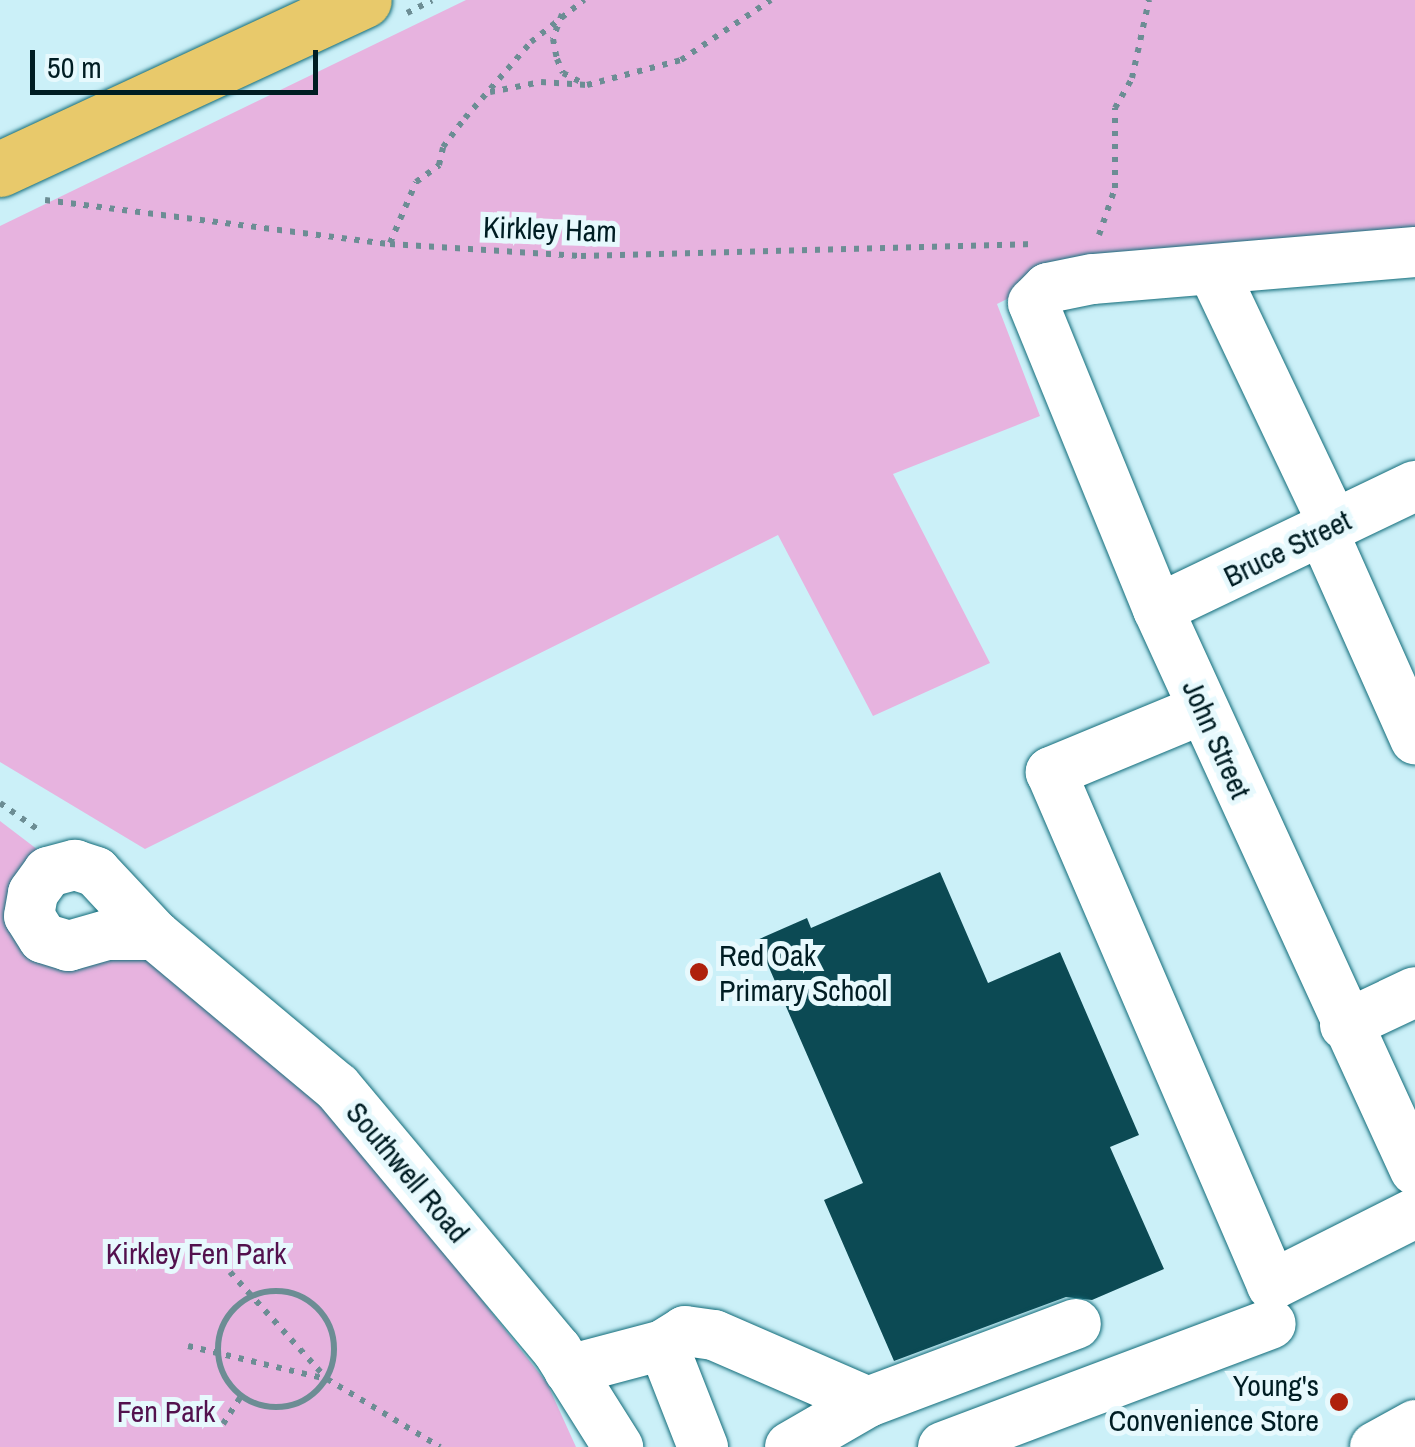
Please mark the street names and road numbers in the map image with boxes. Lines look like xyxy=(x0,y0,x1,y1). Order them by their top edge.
street label: Kirkley Ham xyxy=(482,209,618,249)
street label: Bruce Street xyxy=(1218,502,1356,594)
street label: John Street xyxy=(1175,674,1259,804)
street label: Southwell Road xyxy=(339,1094,477,1250)

